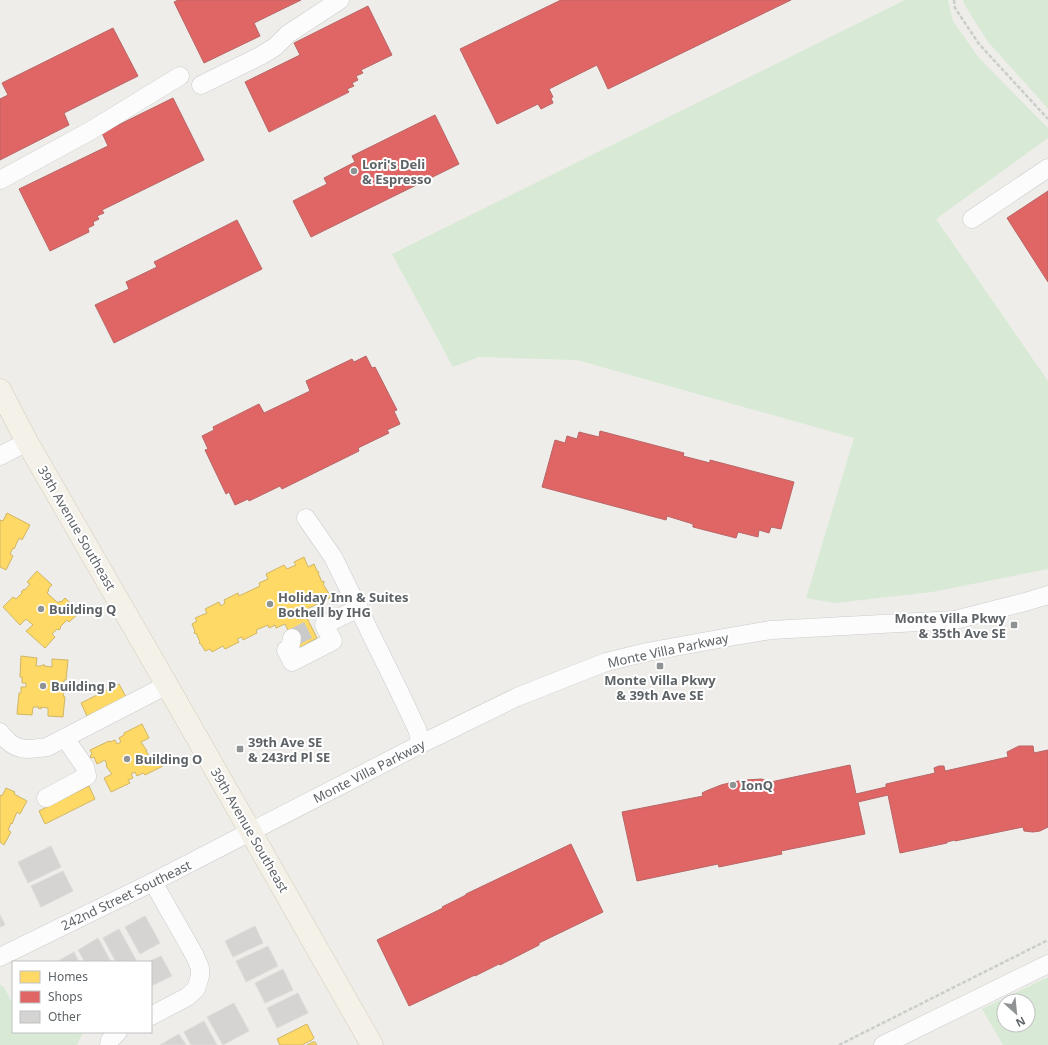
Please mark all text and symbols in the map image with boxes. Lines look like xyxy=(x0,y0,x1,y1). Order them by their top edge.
place label: Lori's Deli & Espresso xyxy=(362,155,432,188)
marker: Lori's Deli & Espresso xyxy=(349,166,359,176)
street label: 39th Avenue Southeast xyxy=(34,462,120,594)
place label: Holiday Inn & Suites Bothell by IHG xyxy=(278,588,409,621)
marker: Holiday Inn & Suites Bothell by IHG xyxy=(265,599,275,609)
place label: Building Q xyxy=(49,600,116,618)
marker: Building Q xyxy=(36,604,46,614)
place label: Monte Villa Pkwy & 35th Ave SE xyxy=(894,609,1007,642)
marker: Monte Villa Pkwy & 35th Ave SE xyxy=(1009,620,1019,630)
street label: Monte Villa Parkway xyxy=(606,628,731,672)
marker: Monte Villa Pkwy & 39th Ave SE xyxy=(655,661,665,671)
place label: Monte Villa Pkwy & 39th Ave SE xyxy=(604,671,716,704)
place label: Building P xyxy=(51,677,116,695)
marker: Building P xyxy=(38,681,48,691)
place label: 39th Ave SE & 243rd Pl SE xyxy=(248,733,330,766)
street label: Monte Villa Parkway xyxy=(310,735,428,807)
marker: 39th Ave SE & 243rd Pl SE xyxy=(235,744,245,754)
place label: Building O xyxy=(135,750,202,768)
marker: Building O xyxy=(122,754,132,764)
street label: 39th Avenue Southeast xyxy=(207,764,293,896)
place label: IonQ xyxy=(741,776,773,794)
marker: IonQ xyxy=(728,780,738,790)
street label: 242nd Street Southeast xyxy=(58,855,194,934)
legend xyxy=(12,961,152,1033)
text: Homes xyxy=(48,968,88,985)
text: Shops xyxy=(48,988,83,1005)
north arrow xyxy=(996,993,1036,1033)
text: Other xyxy=(48,1008,81,1025)
text: N xyxy=(1013,1014,1028,1031)

